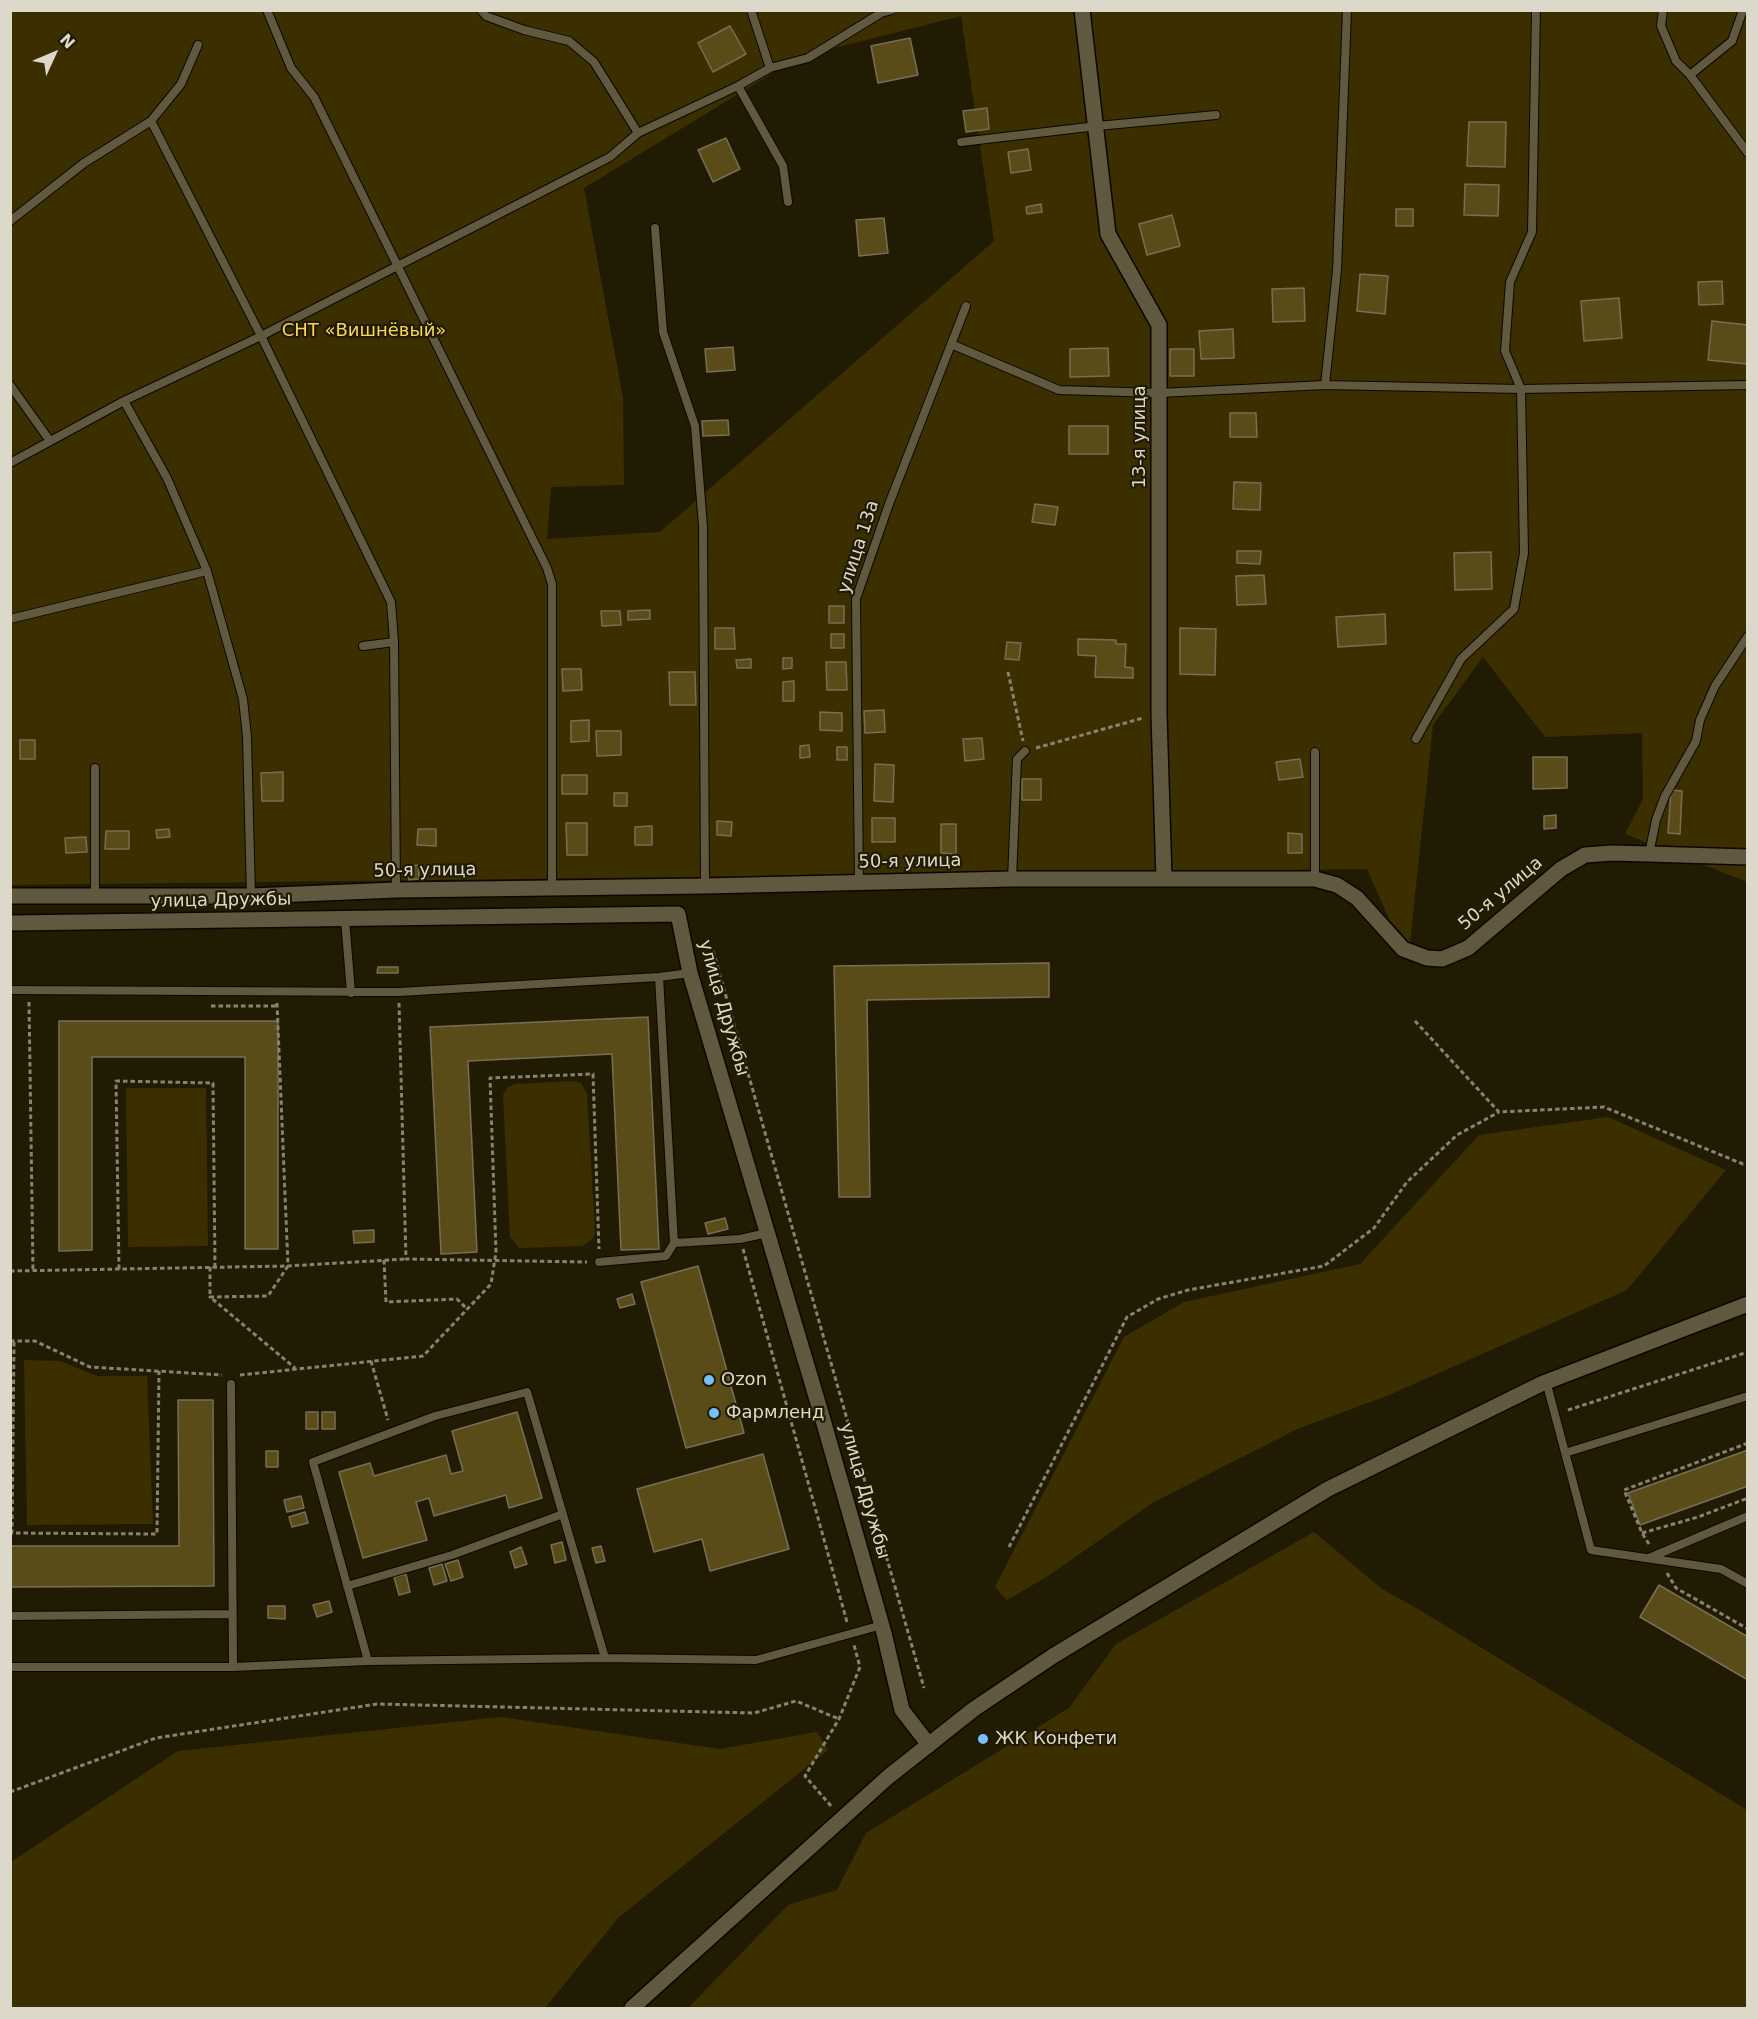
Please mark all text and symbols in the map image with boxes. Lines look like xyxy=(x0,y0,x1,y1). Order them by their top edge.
north arrow xyxy=(24,24,84,84)
text: N xyxy=(56,30,79,53)
park label: СНТ «Вишнёвый» xyxy=(282,320,446,342)
street label: 13-я улица xyxy=(1129,385,1151,489)
street label: улица 13а xyxy=(834,498,884,596)
street label: 50-я улица xyxy=(858,850,962,874)
street label: 50-я улица xyxy=(1455,853,1547,935)
street label: 50-я улица xyxy=(373,859,477,883)
street label: улица Дружбы xyxy=(151,889,291,913)
street label: улица Дружбы xyxy=(693,937,753,1079)
place label: Ozon xyxy=(721,1369,767,1391)
marker: Ozon xyxy=(702,1373,716,1387)
place label: Фармленд xyxy=(726,1402,824,1424)
marker: Фармленд xyxy=(707,1406,721,1420)
street label: улица Дружбы xyxy=(834,1420,894,1562)
place label: ЖК Конфети xyxy=(995,1728,1117,1750)
marker: ЖК Конфети xyxy=(976,1732,990,1746)

